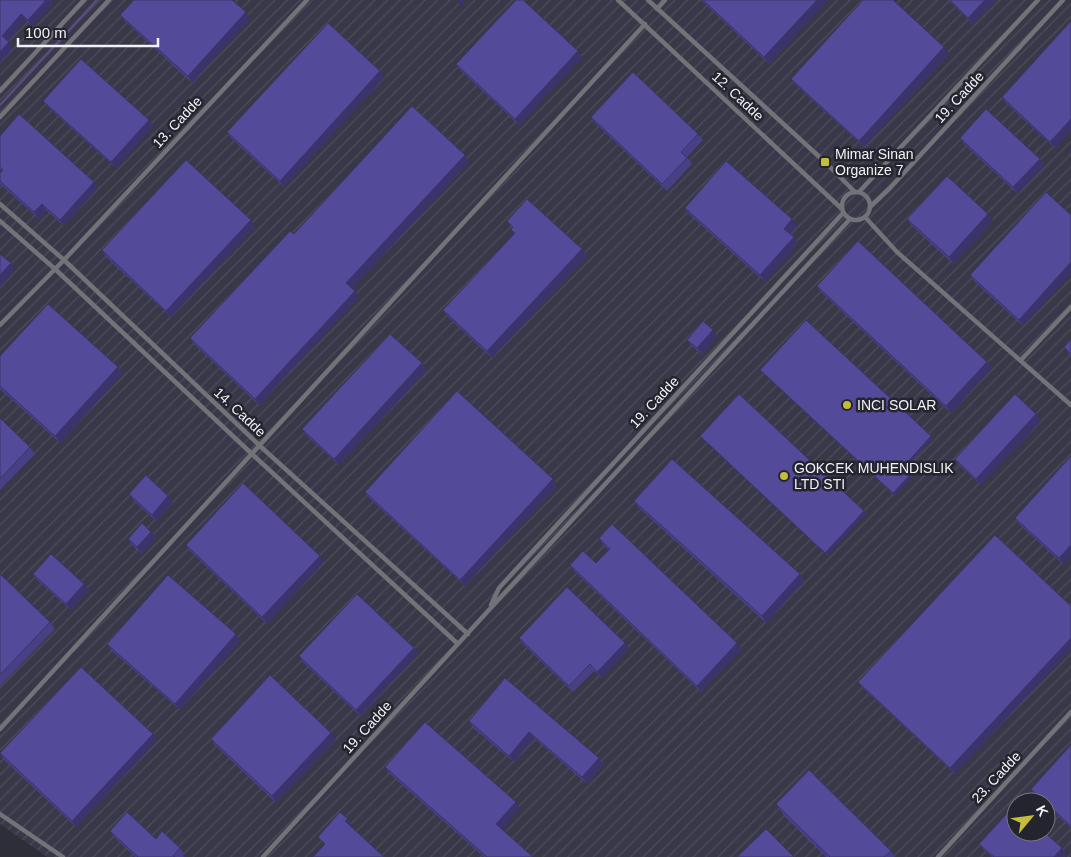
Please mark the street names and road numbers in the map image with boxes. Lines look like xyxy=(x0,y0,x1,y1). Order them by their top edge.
street label: 12. Cadde xyxy=(709,68,767,124)
street label: 19. Cadde xyxy=(931,68,987,126)
street label: 13. Cadde xyxy=(149,93,205,151)
street label: 19. Cadde xyxy=(626,373,682,431)
street label: 14. Cadde xyxy=(211,384,269,440)
street label: 19. Cadde xyxy=(339,697,395,756)
street label: 23. Cadde xyxy=(968,748,1024,806)

